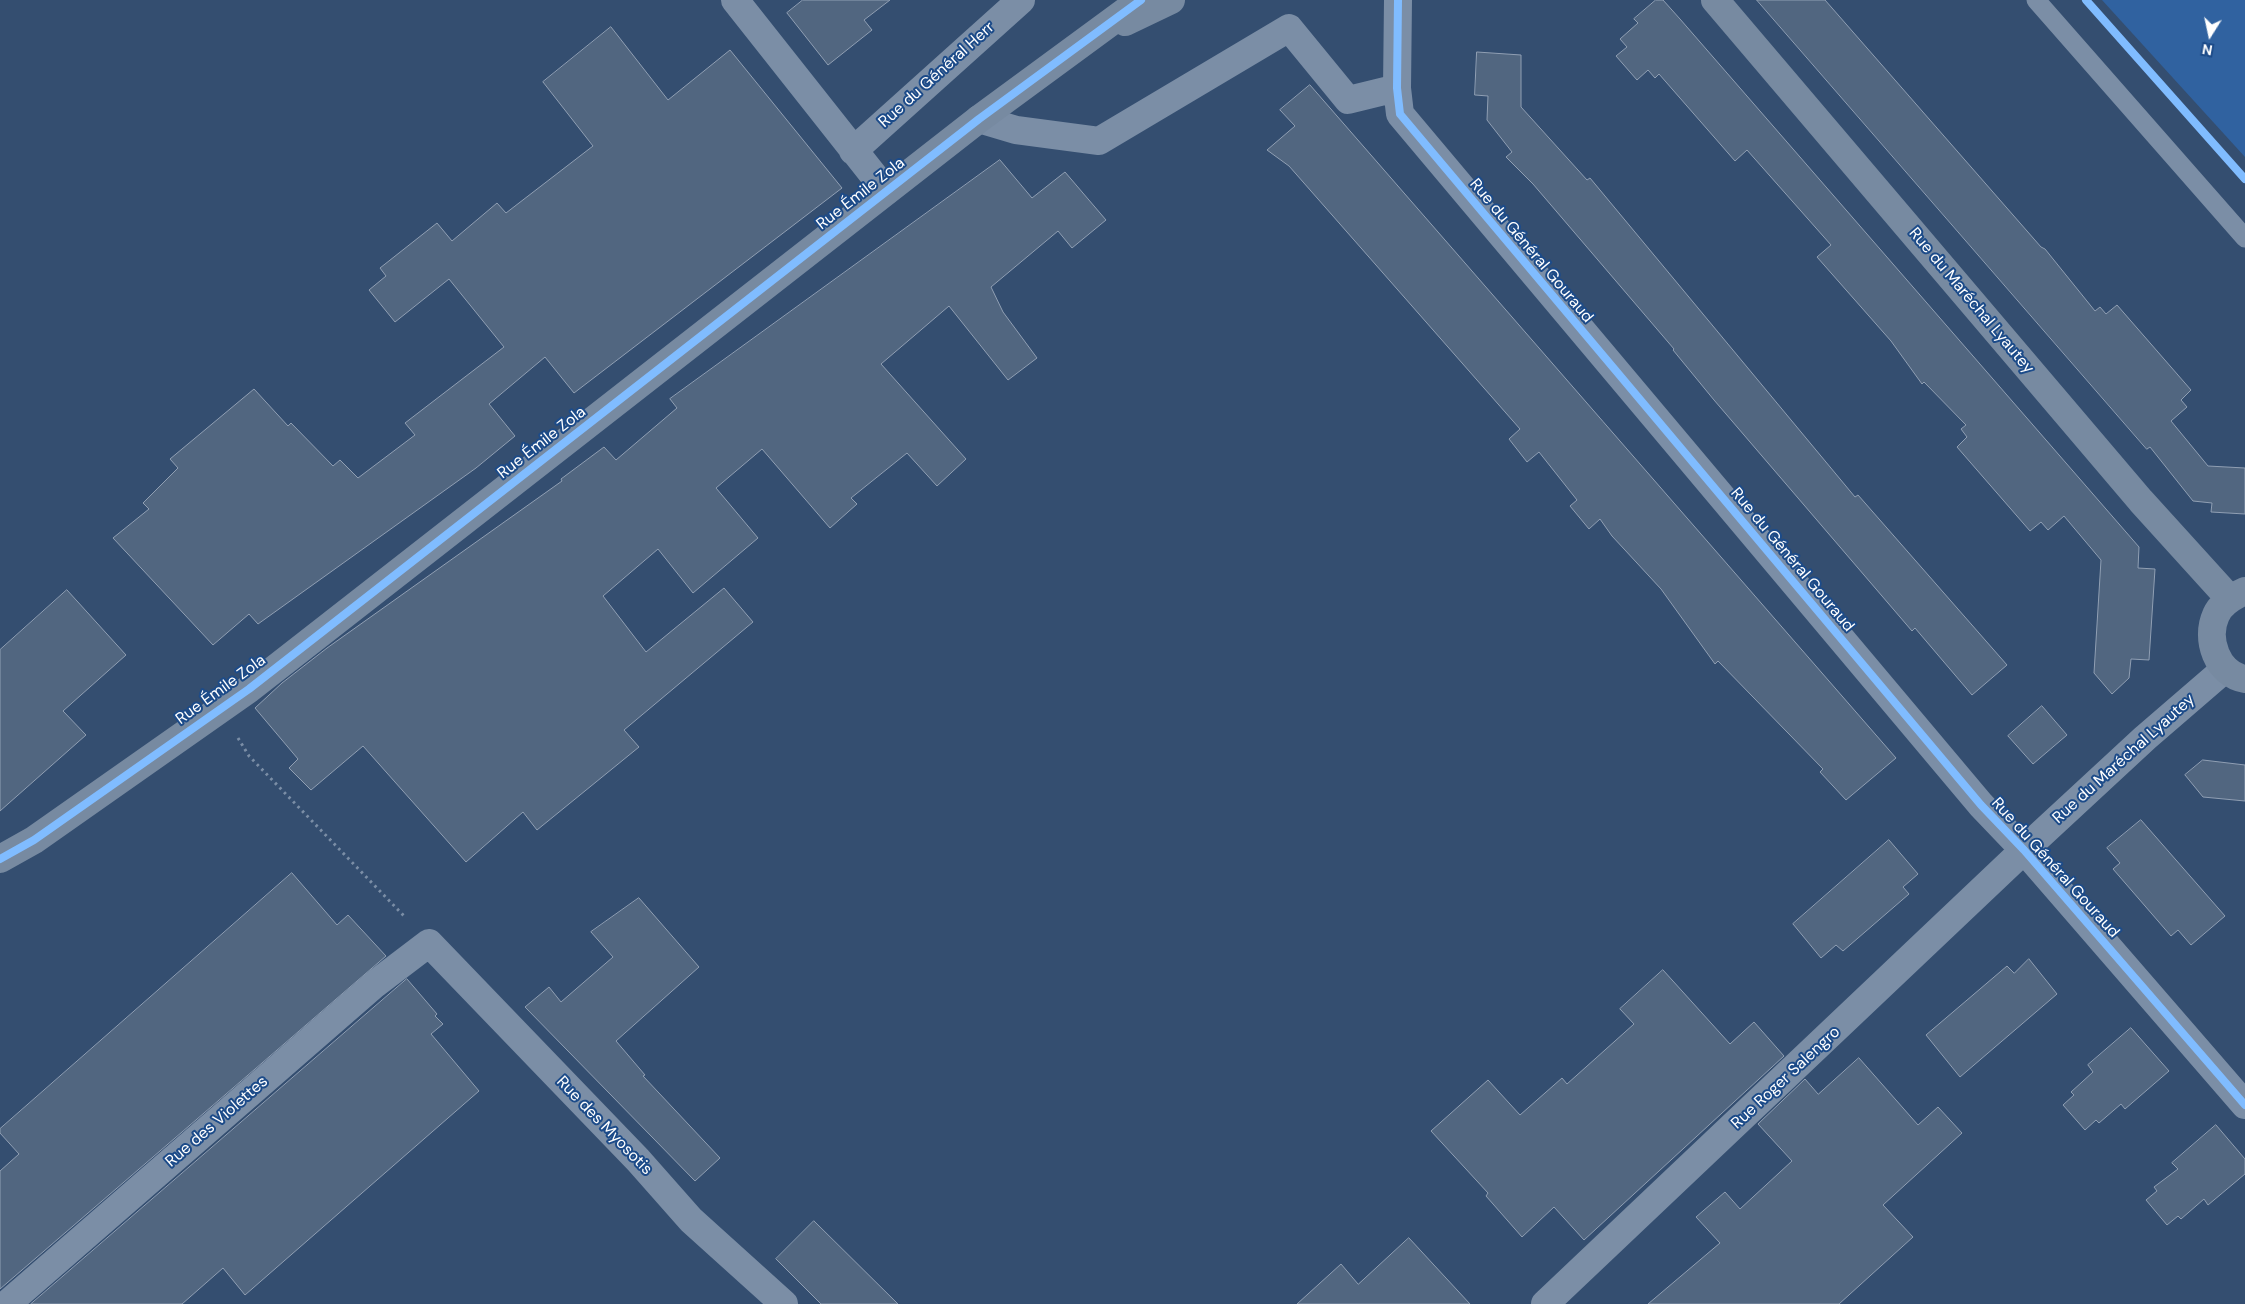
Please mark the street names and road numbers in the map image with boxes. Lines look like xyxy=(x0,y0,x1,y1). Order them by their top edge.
street label: Rue du Général Herr xyxy=(875,18,999,132)
street label: Rue Émile Zola xyxy=(813,154,909,234)
street label: Rue du Général Gouraud xyxy=(1465,175,1597,327)
street label: Rue du Maréchal Lyautey xyxy=(1904,224,2038,378)
street label: Rue Émile Zola xyxy=(494,403,590,483)
street label: Rue du Général Gouraud xyxy=(1726,484,1858,636)
street label: Rue Émile Zola xyxy=(172,651,270,729)
street label: Rue du Maréchal Lyautey xyxy=(2049,690,2199,828)
street label: Rue du Général Gouraud xyxy=(1987,794,2123,942)
street label: Rue Roger Salengro xyxy=(1728,1023,1844,1133)
street label: Rue des Violettes xyxy=(162,1072,272,1172)
street label: Rue des Myosotis xyxy=(552,1073,656,1179)

